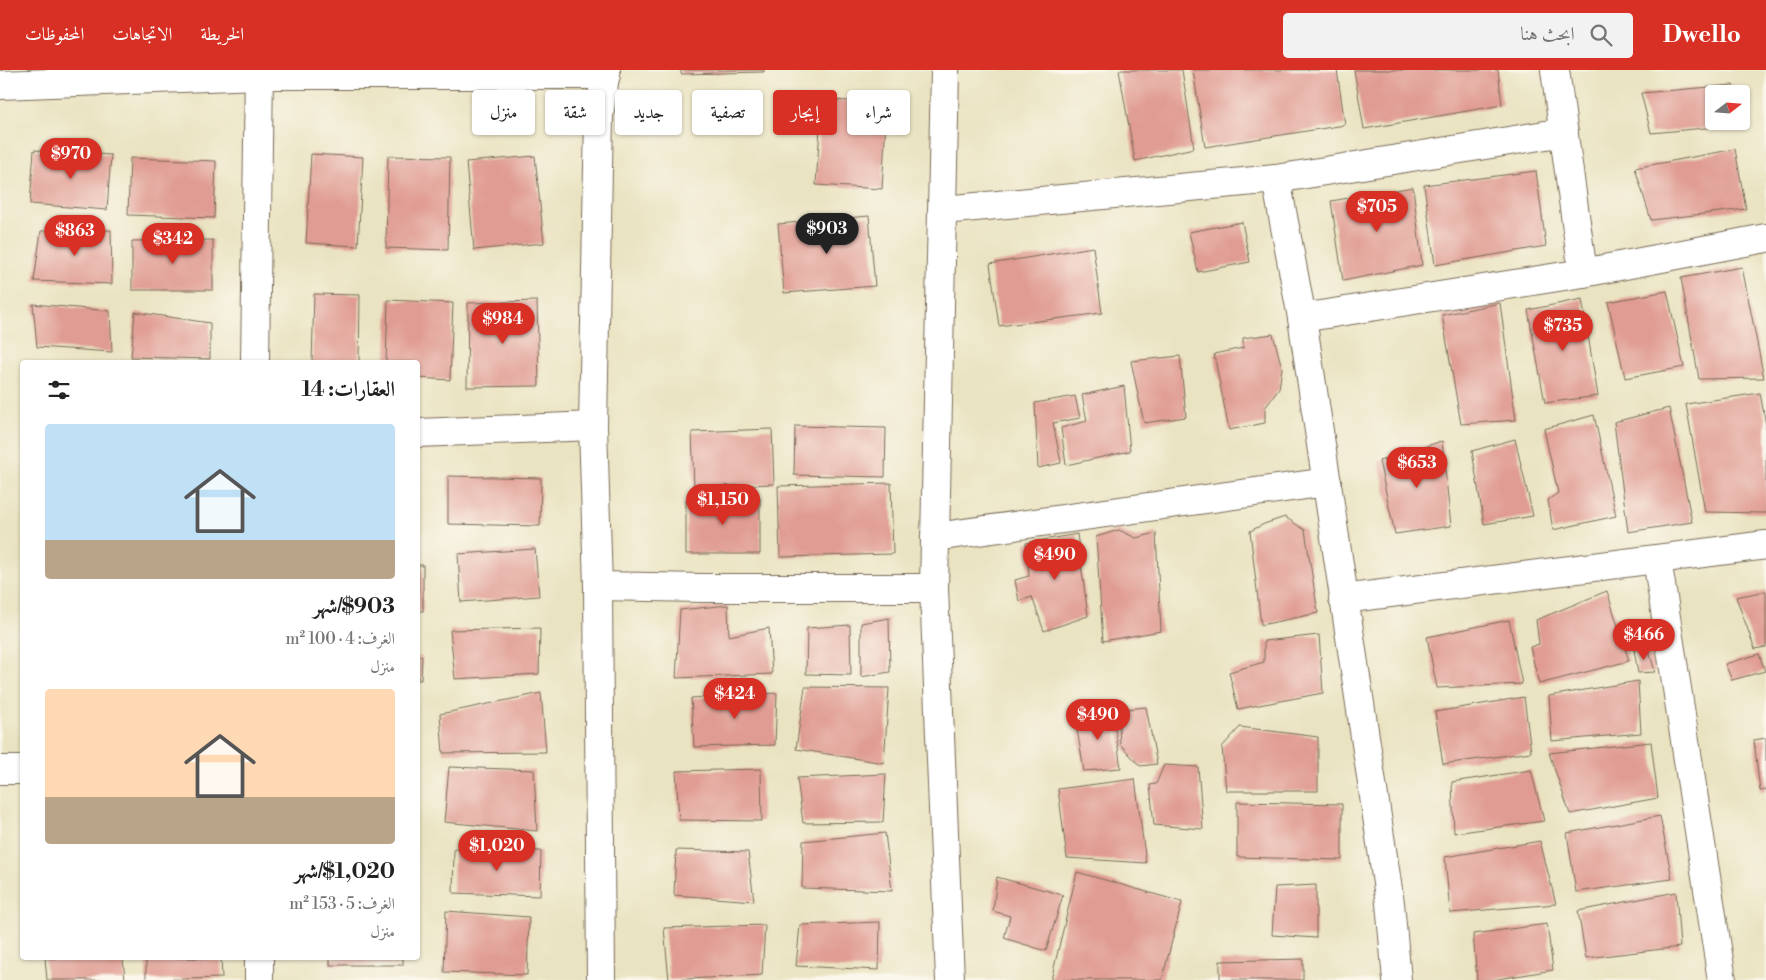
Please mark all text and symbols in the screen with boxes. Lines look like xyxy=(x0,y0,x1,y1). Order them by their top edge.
search box xyxy=(1283,13,1633,58)
text: Dwello xyxy=(1663,20,1741,50)
icon: search xyxy=(1587,21,1615,49)
text: ابحث هنا xyxy=(1520,22,1575,46)
text: المحفوظات xyxy=(25,23,84,46)
text: الاتجاهات xyxy=(112,23,172,46)
text: الخريطة xyxy=(200,23,244,46)
north arrow xyxy=(1705,85,1750,130)
map controls xyxy=(1705,85,1750,130)
chip: منزل xyxy=(472,90,535,135)
chip: شقة xyxy=(545,90,605,135)
chip: جديد xyxy=(615,90,682,135)
chip: تصفية xyxy=(692,90,763,135)
chip: إيجار xyxy=(773,90,837,135)
chip: شراء xyxy=(847,90,910,135)
pin: $970 xyxy=(41,138,101,180)
text: $970 xyxy=(51,144,91,164)
pin: $705 xyxy=(1347,190,1407,233)
text: $705 xyxy=(1357,197,1397,217)
pin: $903 xyxy=(797,212,857,255)
pin: $863 xyxy=(45,214,105,257)
text: $903 xyxy=(807,219,847,239)
text: $863 xyxy=(55,221,95,241)
pin: $342 xyxy=(143,222,203,265)
text: $342 xyxy=(153,229,193,249)
pin: $984 xyxy=(473,302,533,345)
text: $984 xyxy=(483,309,523,329)
pin: $735 xyxy=(1533,310,1593,352)
text: $735 xyxy=(1544,316,1582,336)
icon: filters xyxy=(45,376,73,404)
text: العقارات: 14 xyxy=(302,377,395,403)
pin: $653 xyxy=(1387,446,1447,489)
text: $653 xyxy=(1397,453,1437,473)
icon: home xyxy=(175,456,265,546)
pin: $1,150 xyxy=(682,484,764,526)
text: $1,150 xyxy=(697,490,749,510)
pin: $490 xyxy=(1025,538,1085,581)
text: $490 xyxy=(1034,545,1076,565)
text: $903/شهر xyxy=(313,594,395,620)
pin: $466 xyxy=(1614,618,1674,661)
text: $466 xyxy=(1624,625,1664,645)
text: الغرف: 4 · 100 m² xyxy=(285,629,395,649)
text: منزل xyxy=(370,657,395,677)
pin: $424 xyxy=(705,678,765,720)
text: $424 xyxy=(714,684,756,704)
pin: $490 xyxy=(1068,698,1128,741)
text: $490 xyxy=(1077,705,1119,725)
icon: home xyxy=(175,721,265,811)
pin: $1,020 xyxy=(456,830,538,872)
text: $1,020 xyxy=(469,836,525,856)
text: $1,020/شهر xyxy=(294,859,395,885)
text: الغرف: 5 · 153 m² xyxy=(289,894,395,914)
text: منزل xyxy=(370,922,395,942)

